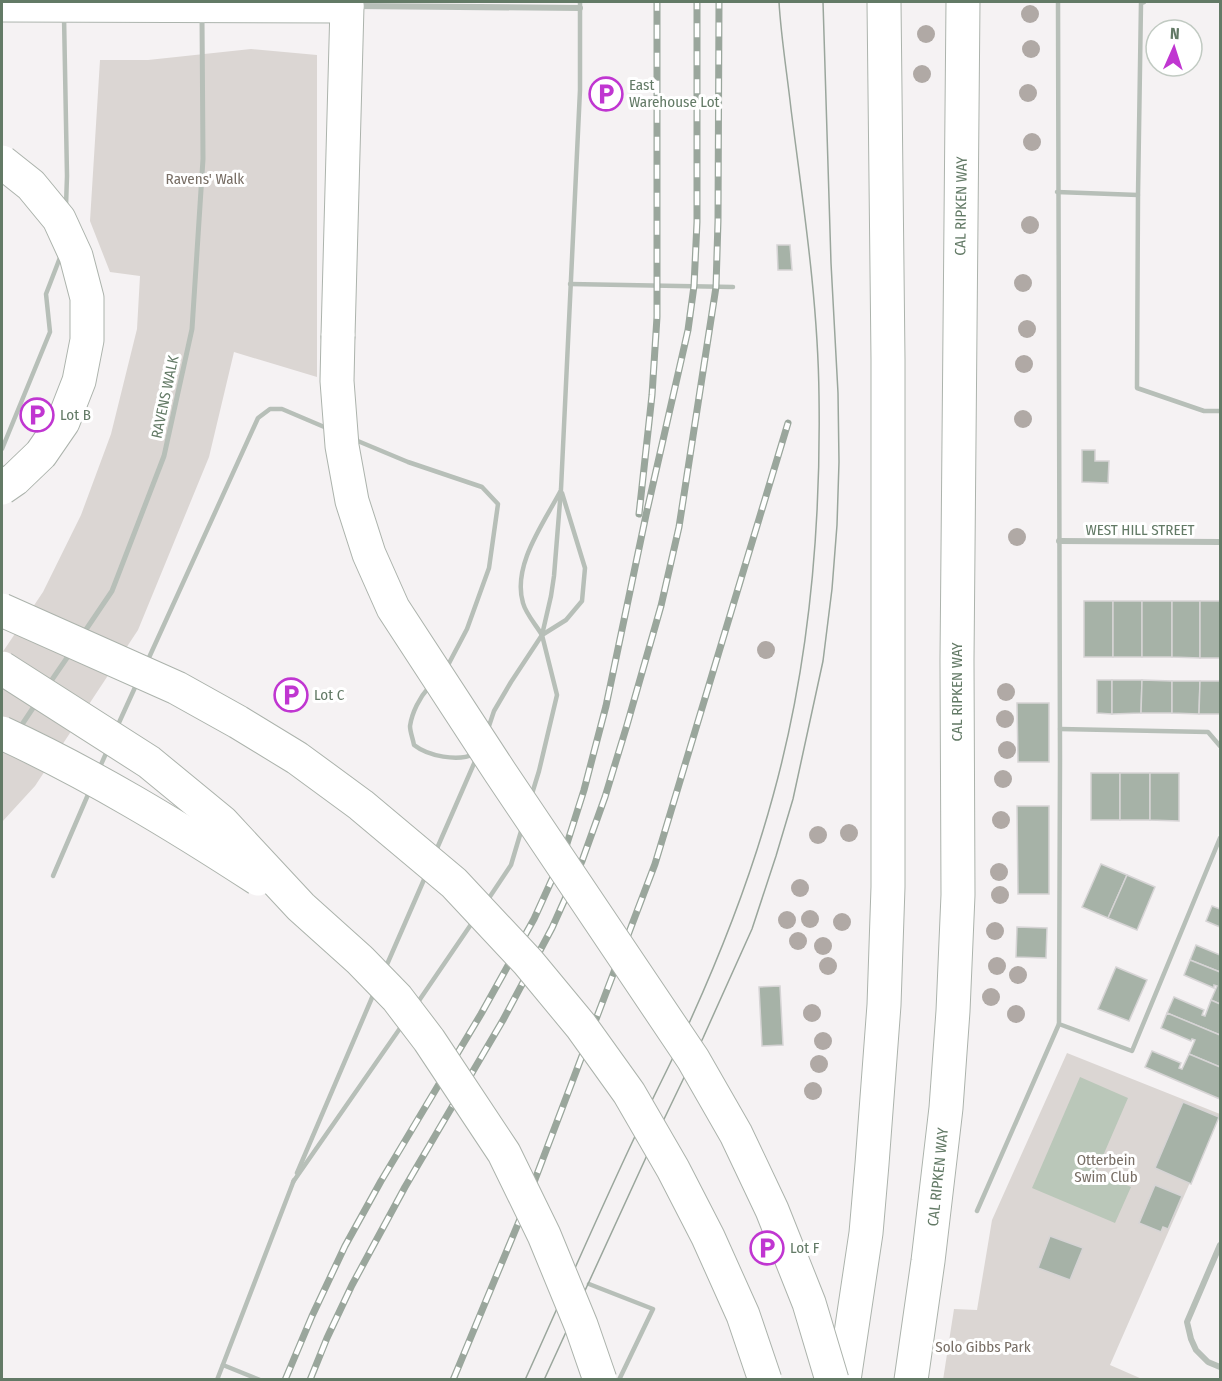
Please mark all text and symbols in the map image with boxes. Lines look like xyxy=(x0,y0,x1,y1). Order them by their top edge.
north arrow xyxy=(1144,18,1204,78)
text: N xyxy=(1169,24,1180,43)
parking icon: East Warehouse Lot xyxy=(588,76,624,112)
place label: East Warehouse Lot xyxy=(629,76,720,111)
street label: CAL RIPKEN WAY xyxy=(951,156,971,256)
park label: Ravens' Walk xyxy=(166,170,244,188)
street label: RAVENS WALK xyxy=(147,354,183,440)
parking icon: Lot B xyxy=(19,397,55,433)
place label: Lot B xyxy=(60,406,91,424)
street label: WEST HILL STREET xyxy=(1086,521,1194,539)
street label: CAL RIPKEN WAY xyxy=(948,642,966,742)
parking icon: Lot C xyxy=(273,677,309,713)
place label: Lot C xyxy=(314,686,345,704)
street label: CAL RIPKEN WAY xyxy=(924,1126,952,1227)
park label: Otterbein Swim Club xyxy=(1074,1151,1138,1186)
parking icon: Lot F xyxy=(749,1230,785,1266)
place label: Lot F xyxy=(790,1239,820,1257)
park label: Solo Gibbs Park xyxy=(935,1338,1031,1356)

